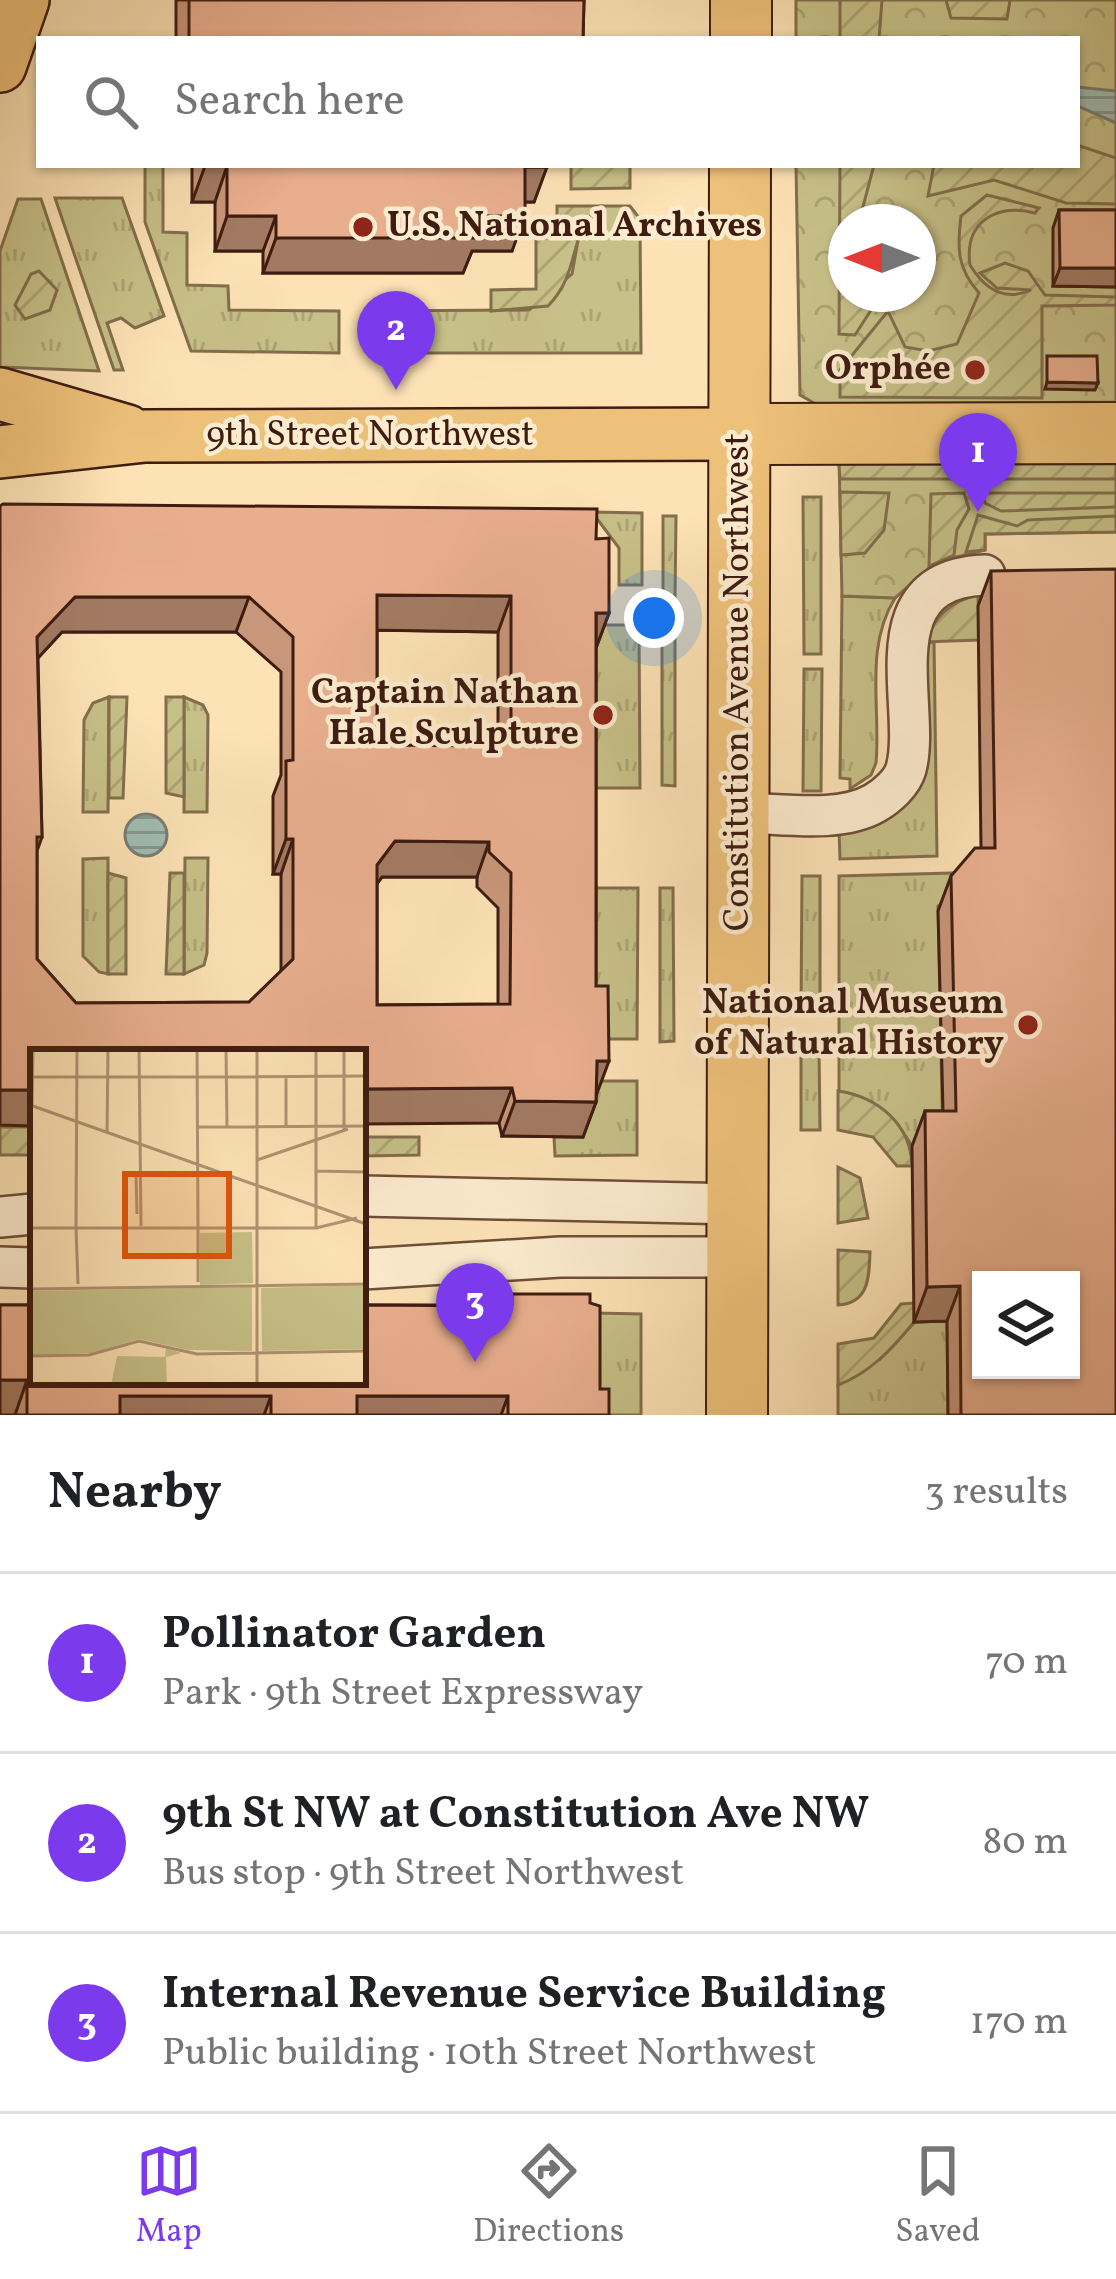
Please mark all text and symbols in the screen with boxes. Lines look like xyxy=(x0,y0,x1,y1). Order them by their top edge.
search box xyxy=(36,36,1080,168)
icon: search xyxy=(78,69,144,135)
text: Search here xyxy=(174,71,405,134)
place label: U.S. National Archives xyxy=(387,202,762,252)
north arrow xyxy=(828,204,936,312)
marker: U.S. National Archives xyxy=(350,214,376,240)
pin: 2 xyxy=(357,291,435,390)
place label: Orphée xyxy=(825,345,951,395)
marker: Orphée xyxy=(962,357,988,383)
street label: 9th Street Northwest xyxy=(206,411,534,461)
pin: 1 xyxy=(939,413,1017,512)
street label: Constitution Avenue Northwest xyxy=(714,433,764,931)
your location xyxy=(624,588,684,648)
place label: Captain Nathan Hale Sculpture xyxy=(311,669,579,760)
marker: Captain Nathan Hale Sculpture xyxy=(590,702,616,728)
place label: National Museum of Natural History xyxy=(694,979,1004,1070)
marker: National Museum of Natural History xyxy=(1015,1012,1041,1038)
inset map xyxy=(30,1049,366,1385)
pin: 3 xyxy=(436,1263,514,1362)
map controls xyxy=(972,1271,1080,1379)
button: layers xyxy=(972,1271,1080,1379)
text: Nearby xyxy=(48,1458,222,1529)
text: 3 results xyxy=(925,1466,1068,1520)
text: Pollinator Garden xyxy=(162,1604,546,1667)
text: 1 xyxy=(79,1636,95,1690)
text: 70 m xyxy=(985,1636,1068,1690)
text: Park · 9th Street Expressway xyxy=(162,1667,643,1721)
text: 9th St NW at Constitution Ave NW xyxy=(162,1784,869,1847)
text: 2 xyxy=(77,1816,97,1870)
text: 80 m xyxy=(982,1816,1068,1870)
text: Bus stop · 9th Street Northwest xyxy=(162,1847,684,1901)
text: Internal Revenue Service Building xyxy=(162,1964,886,2027)
text: 3 xyxy=(77,1996,97,2050)
text: 170 m xyxy=(970,1996,1068,2050)
text: Public building · 10th Street Northwest xyxy=(162,2027,817,2081)
tab: Map xyxy=(136,2138,202,2256)
tab: Directions xyxy=(473,2138,624,2256)
tab: Saved xyxy=(895,2138,980,2256)

